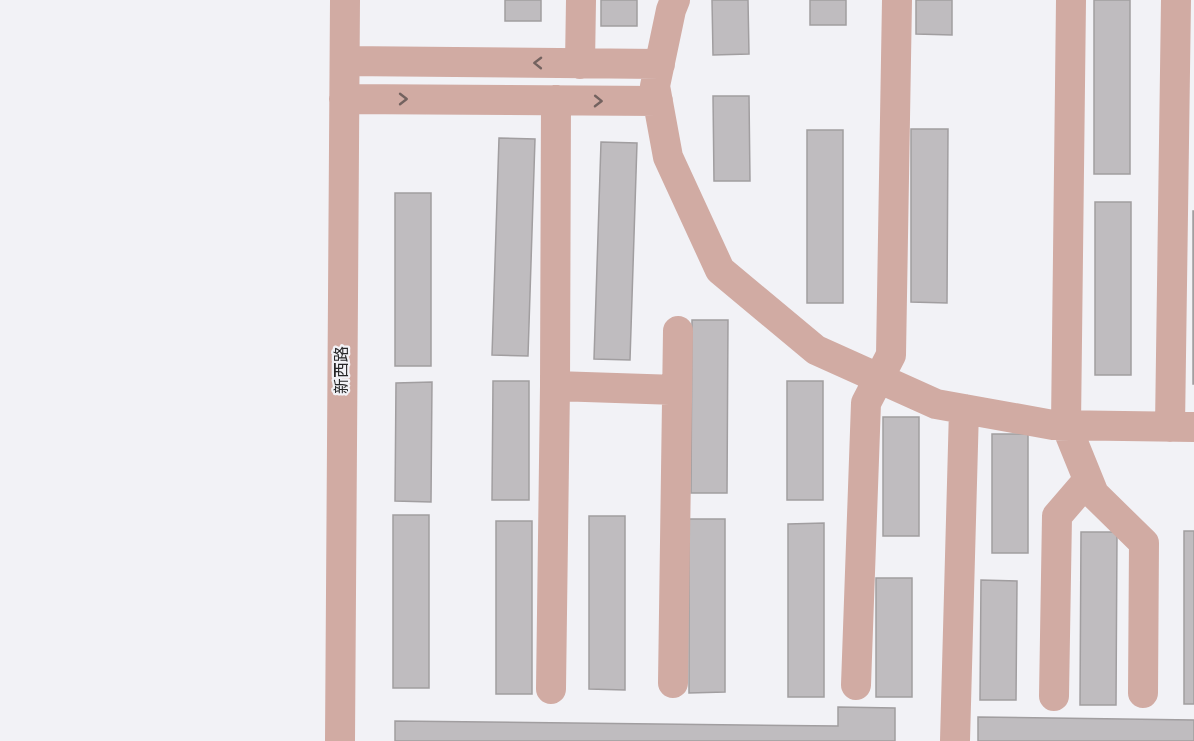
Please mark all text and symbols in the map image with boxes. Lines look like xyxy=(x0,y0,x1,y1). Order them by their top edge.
one-way arrow xyxy=(534,57,543,69)
one-way arrow xyxy=(398,93,407,105)
one-way arrow xyxy=(593,95,602,107)
street label: 新西路 xyxy=(331,346,353,394)

